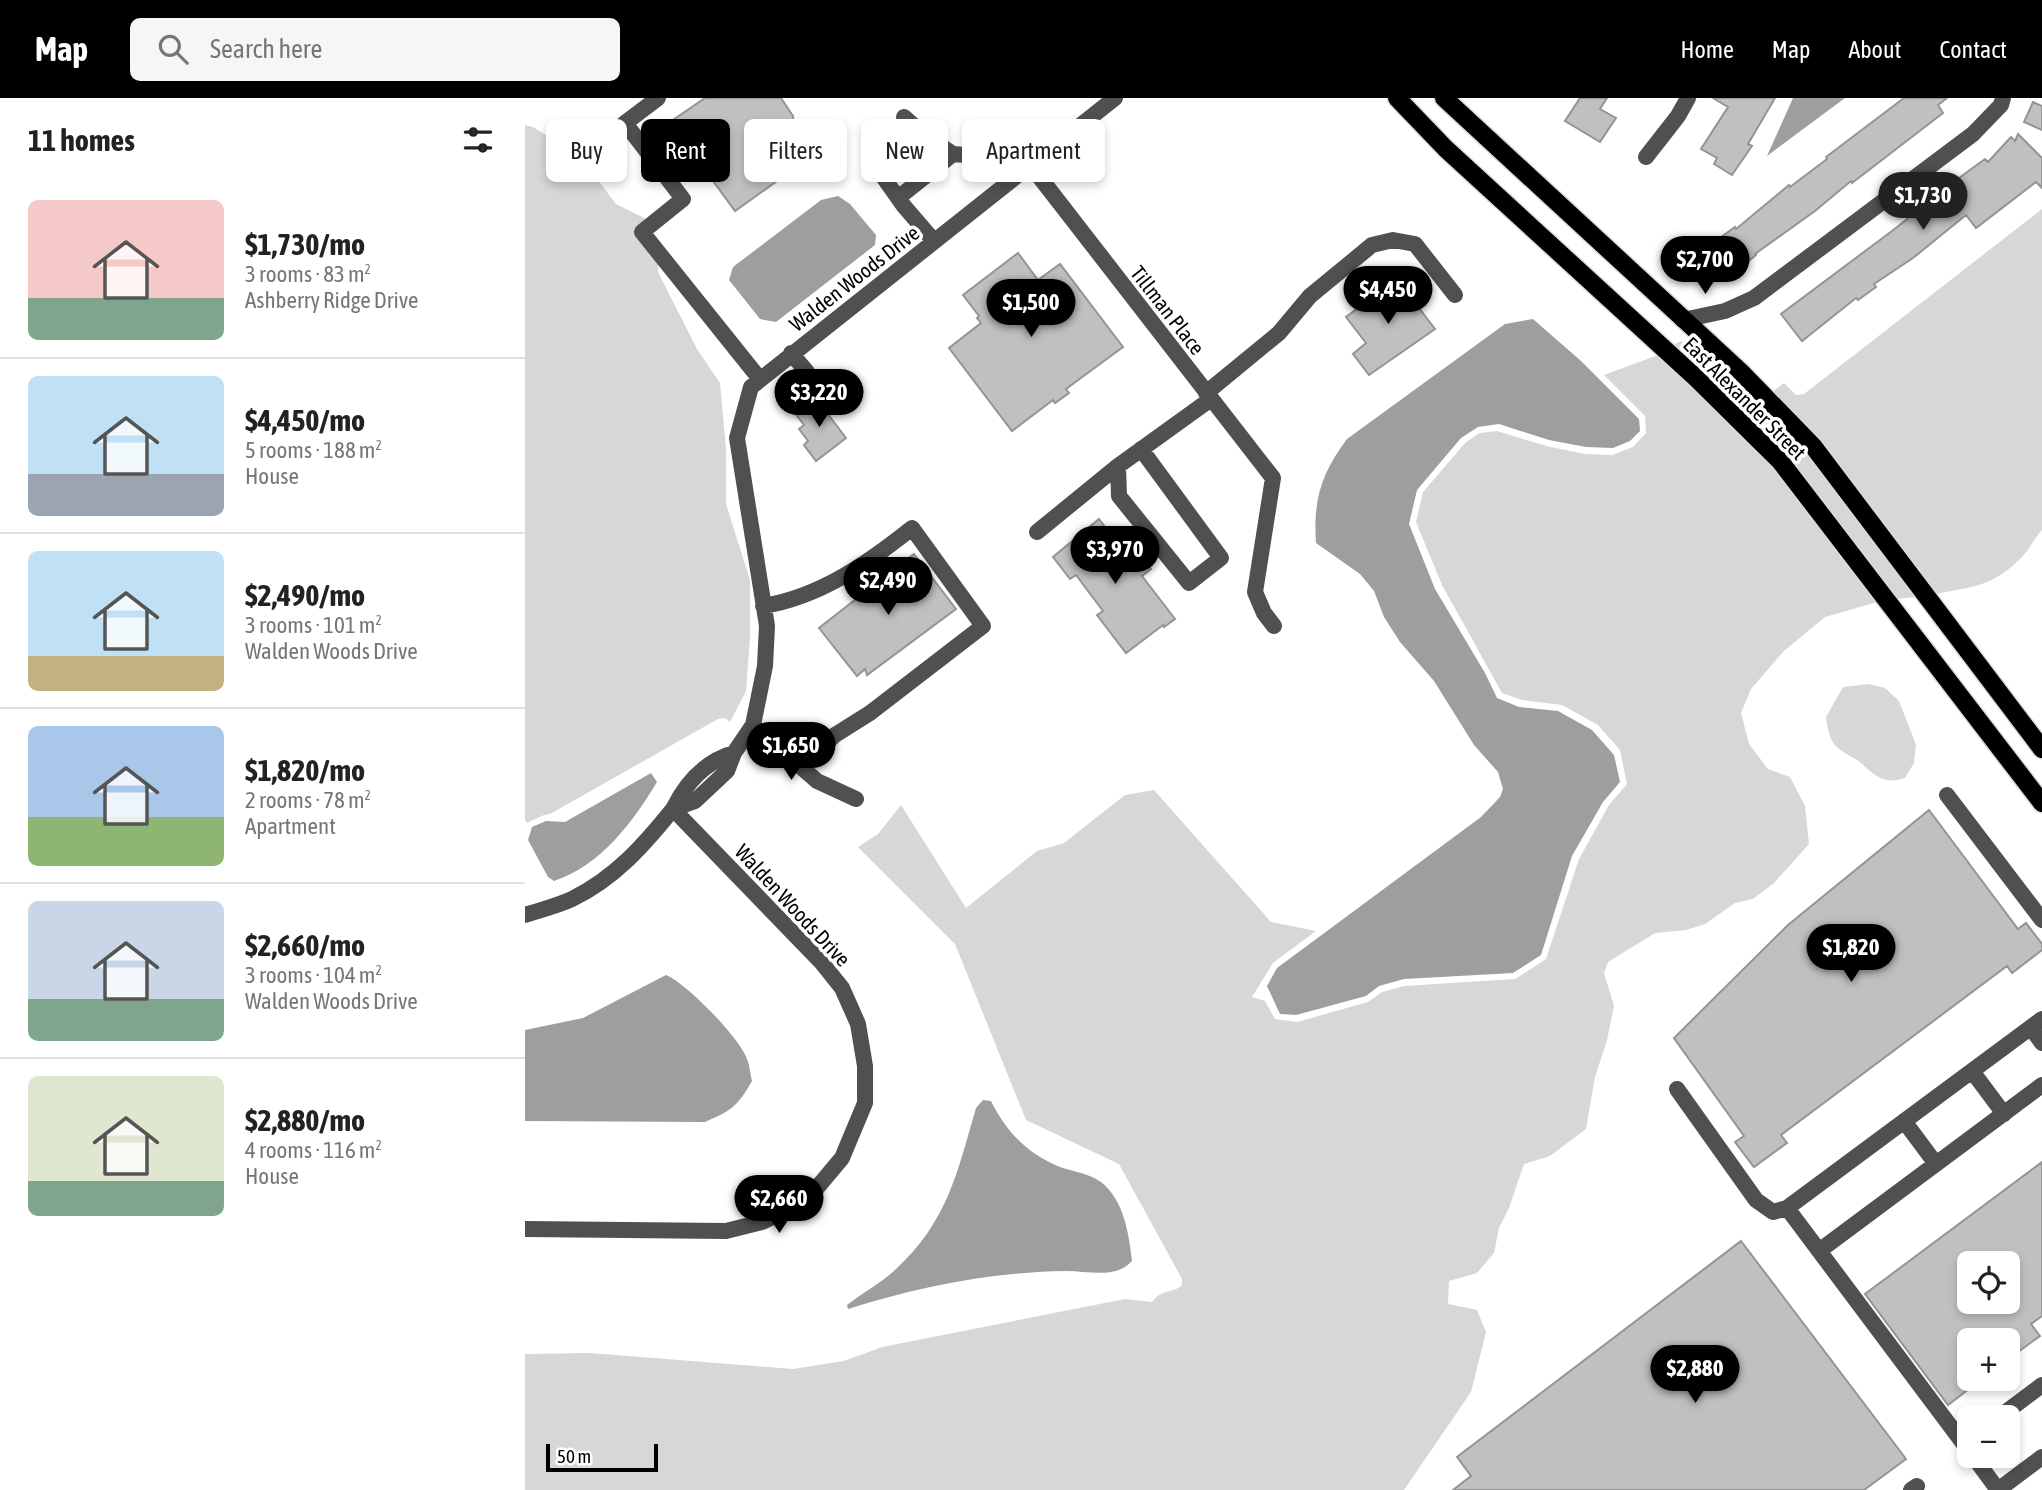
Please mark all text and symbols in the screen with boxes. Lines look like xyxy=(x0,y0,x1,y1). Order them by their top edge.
search box xyxy=(130,18,620,81)
text: Map xyxy=(35,30,88,68)
icon: search xyxy=(154,30,192,68)
text: Search here xyxy=(210,34,322,64)
text: Home xyxy=(1680,36,1734,63)
text: Map xyxy=(1772,36,1810,63)
text: About xyxy=(1848,36,1901,63)
text: Contact xyxy=(1939,36,2007,63)
chip: Buy xyxy=(546,119,627,182)
chip: Rent xyxy=(641,119,730,182)
chip: Filters xyxy=(744,119,847,182)
chip: New xyxy=(861,119,948,182)
chip: Apartment xyxy=(962,119,1105,182)
icon: filters xyxy=(459,121,497,159)
text: 11 homes xyxy=(28,123,135,157)
pin: $1,730 xyxy=(1866,172,1980,232)
text: $1,730 xyxy=(1895,182,1952,208)
street label: Walden Woods Drive xyxy=(785,220,923,336)
text: $1,730/mo xyxy=(245,227,365,261)
icon: home xyxy=(84,228,168,312)
pin: $2,700 xyxy=(1648,236,1762,296)
text: $2,700 xyxy=(1677,246,1734,272)
text: 3 rooms · 83 m² xyxy=(245,261,371,287)
street label: Tillman Place xyxy=(1126,261,1210,359)
pin: $4,450 xyxy=(1331,266,1445,326)
text: $4,450 xyxy=(1360,276,1417,302)
pin: $1,500 xyxy=(974,280,1088,339)
text: Ashberry Ridge Drive xyxy=(245,287,418,313)
text: $1,500 xyxy=(1003,289,1060,315)
street label: East Alexander Street xyxy=(1679,332,1811,464)
pin: $3,220 xyxy=(762,370,876,429)
text: $3,220 xyxy=(791,379,848,405)
text: $4,450/mo xyxy=(245,403,365,437)
icon: home xyxy=(84,404,168,488)
text: 5 rooms · 188 m² xyxy=(245,437,382,463)
text: House xyxy=(245,463,299,489)
pin: $3,970 xyxy=(1058,526,1172,586)
text: $3,970 xyxy=(1087,536,1144,562)
pin: $2,490 xyxy=(831,558,945,617)
text: $2,490 xyxy=(860,567,917,593)
text: $2,490/mo xyxy=(245,578,365,612)
icon: home xyxy=(84,579,168,663)
text: 3 rooms · 101 m² xyxy=(245,612,382,638)
text: Walden Woods Drive xyxy=(245,638,418,664)
pin: $1,650 xyxy=(734,722,848,782)
text: $1,650 xyxy=(763,732,820,758)
text: $1,820/mo xyxy=(245,753,365,787)
icon: home xyxy=(84,754,168,838)
text: 2 rooms · 78 m² xyxy=(245,787,371,813)
text: Apartment xyxy=(245,813,336,839)
street label: Walden Woods Drive xyxy=(730,839,856,971)
pin: $1,820 xyxy=(1794,924,1908,984)
text: $2,660/mo xyxy=(245,928,365,962)
icon: home xyxy=(84,929,168,1013)
text: $1,820 xyxy=(1823,934,1880,960)
text: 3 rooms · 104 m² xyxy=(245,962,382,988)
text: Walden Woods Drive xyxy=(245,988,418,1014)
text: $2,880/mo xyxy=(245,1103,365,1137)
icon: home xyxy=(84,1104,168,1188)
text: 4 rooms · 116 m² xyxy=(245,1137,382,1163)
text: House xyxy=(245,1163,299,1189)
pin: $2,660 xyxy=(722,1176,836,1235)
text: $2,660 xyxy=(751,1185,808,1211)
map controls xyxy=(1957,1251,2020,1468)
button: locate xyxy=(1957,1251,2020,1314)
button: + xyxy=(1957,1328,2020,1391)
pin: $2,880 xyxy=(1638,1346,1752,1405)
text: $2,880 xyxy=(1667,1355,1724,1381)
button: − xyxy=(1957,1405,2020,1468)
scale bar xyxy=(546,1441,658,1473)
text: 50 m xyxy=(557,1445,591,1467)

